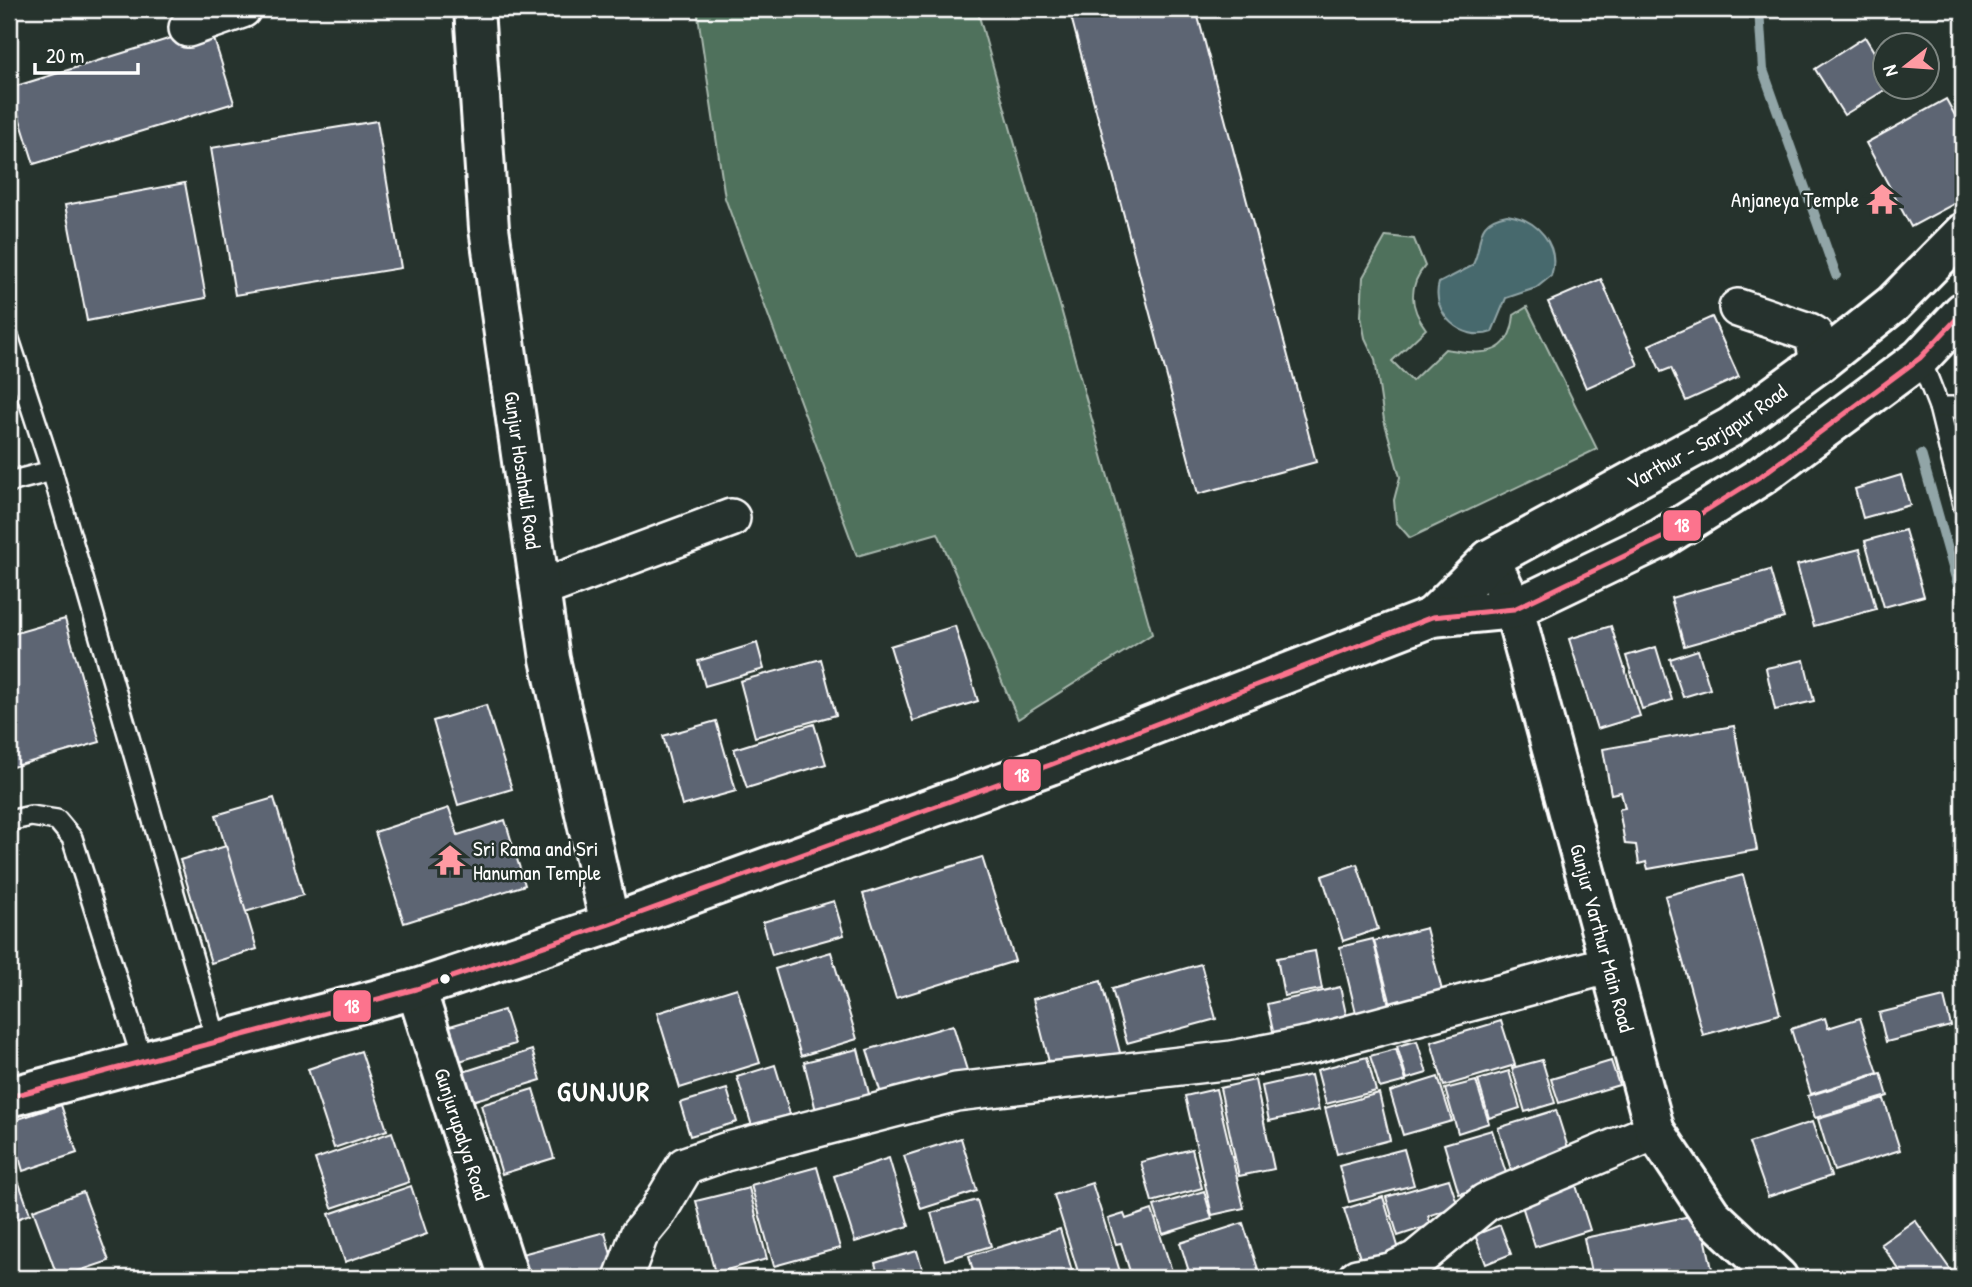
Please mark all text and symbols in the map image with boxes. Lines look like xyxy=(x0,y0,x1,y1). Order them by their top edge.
scale bar xyxy=(35,32,138,76)
north arrow xyxy=(1870,32,1940,102)
text: 20 m xyxy=(46,41,84,70)
text: N xyxy=(1876,62,1904,80)
temple icon: Anjaneya Temple xyxy=(1865,182,1899,216)
place label: Anjaneya Temple xyxy=(1731,185,1859,214)
street label: Varthur - Sarjapur Road xyxy=(1621,377,1793,496)
street label: Gunjur Hosahalli Road xyxy=(498,389,549,551)
line badge: 18 xyxy=(1662,509,1702,542)
text: 18 xyxy=(1674,512,1690,538)
line badge: 18 xyxy=(1002,758,1042,792)
text: 18 xyxy=(1014,762,1030,788)
place label: Sri Rama and Sri Hanuman Temple xyxy=(473,834,601,887)
street label: Gunjur Varthur Main Road xyxy=(1563,840,1642,1035)
temple icon: Sri Rama and Sri Hanuman Temple xyxy=(433,843,467,877)
unlabelled marker xyxy=(438,972,452,986)
line badge: 18 xyxy=(332,989,372,1023)
text: 18 xyxy=(344,993,360,1019)
street label: Gunjurupalya Road xyxy=(428,1064,497,1203)
district label: GUNJUR xyxy=(557,1072,651,1110)

